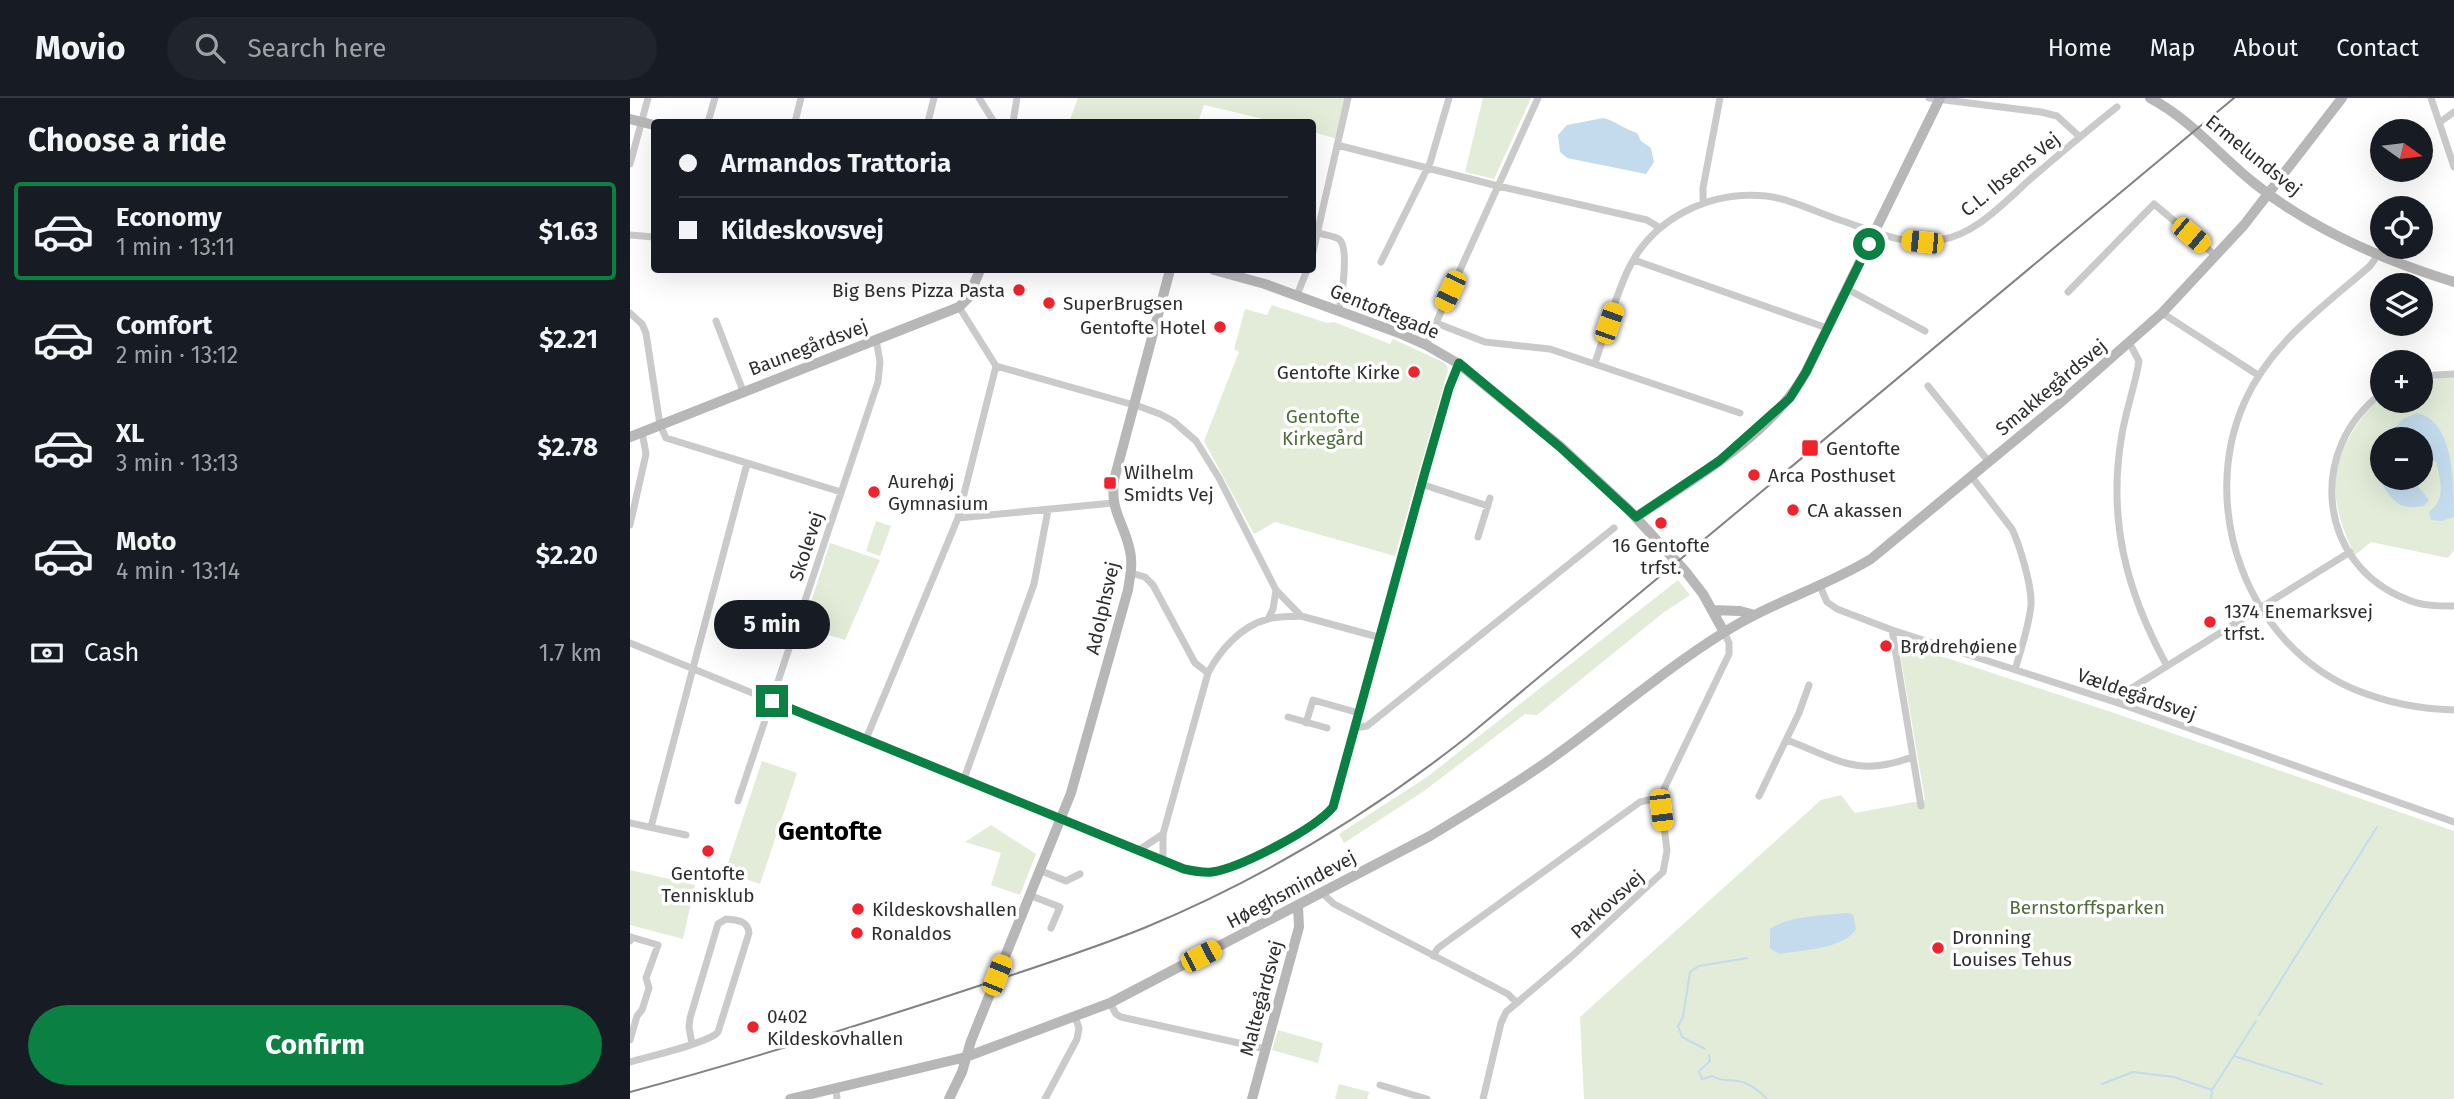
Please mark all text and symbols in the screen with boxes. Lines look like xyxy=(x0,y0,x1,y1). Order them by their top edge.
search box xyxy=(167,17,657,80)
text: Movio xyxy=(35,28,125,68)
icon: search xyxy=(191,29,229,67)
text: Search here xyxy=(247,33,386,64)
text: Home xyxy=(2048,34,2112,62)
text: Map xyxy=(2150,34,2196,62)
text: About xyxy=(2234,34,2298,62)
text: Contact xyxy=(2336,34,2419,62)
street label: Ermelundsvej xyxy=(2201,110,2306,201)
north arrow xyxy=(2370,119,2432,182)
map controls xyxy=(2370,119,2433,490)
text: Choose a ride xyxy=(28,121,226,159)
street label: C.L. Ibsens Vej xyxy=(1956,127,2065,221)
text: Armandos Trattoria xyxy=(721,148,951,179)
button: locate xyxy=(2370,196,2433,259)
icon: car xyxy=(32,200,95,263)
text: Economy xyxy=(116,202,222,233)
car xyxy=(2169,213,2214,257)
text: Kildeskovsvej xyxy=(721,215,884,246)
text: $1.63 xyxy=(539,216,598,247)
route start xyxy=(1853,228,1885,260)
car xyxy=(1901,229,1944,255)
text: 1 min · 13:11 xyxy=(116,233,235,261)
car xyxy=(1432,268,1469,314)
button: layers xyxy=(2370,273,2433,336)
place label: Big Bens Pizza Pasta xyxy=(832,279,1005,302)
street label: Gentoftegade xyxy=(1327,279,1443,344)
marker: Big Bens Pizza Pasta xyxy=(1011,282,1027,298)
place label: SuperBrugsen xyxy=(1063,292,1183,315)
marker: SuperBrugsen xyxy=(1041,295,1057,311)
car xyxy=(1593,300,1626,346)
icon: car xyxy=(32,308,95,371)
text: Comfort xyxy=(116,310,212,341)
street label: Baunegårdsvej xyxy=(745,314,871,381)
place label: Gentofte Hotel xyxy=(1080,316,1206,339)
marker: Gentofte Hotel xyxy=(1212,319,1228,335)
text: $2.21 xyxy=(539,324,598,355)
street label: Smakkegårdsvej xyxy=(1991,334,2112,441)
text: 2 min · 13:12 xyxy=(116,341,238,369)
button: + xyxy=(2370,350,2433,413)
place label: Gentofte Kirke xyxy=(1277,361,1400,384)
marker: Gentofte Kirke xyxy=(1406,364,1422,380)
park label: Gentofte Kirkegård xyxy=(1282,405,1364,450)
icon: car xyxy=(32,416,95,479)
text: XL xyxy=(116,418,144,449)
button: − xyxy=(2370,427,2433,490)
text: $2.78 xyxy=(537,432,598,463)
place label: Gentofte xyxy=(1826,437,1900,460)
marker: Gentofte xyxy=(1800,438,1820,458)
text: 3 min · 13:13 xyxy=(116,449,238,477)
place label: Wilhelm Smidts Vej xyxy=(1124,461,1214,506)
place label: Arca Posthuset xyxy=(1768,464,1896,487)
marker: Arca Posthuset xyxy=(1746,467,1762,483)
place label: Aurehøj Gymnasium xyxy=(888,470,988,515)
marker: Wilhelm Smidts Vej xyxy=(1102,475,1118,491)
marker: Aurehøj Gymnasium xyxy=(866,484,882,500)
place label: CA akassen xyxy=(1807,499,1903,522)
marker: CA akassen xyxy=(1785,502,1801,518)
street label: Skolevej xyxy=(784,508,828,584)
marker: 16 Gentofte trfst. xyxy=(1653,515,1669,531)
icon: car xyxy=(32,524,95,587)
text: Moto xyxy=(116,526,176,557)
place label: 16 Gentofte trfst. xyxy=(1612,534,1710,579)
text: $2.20 xyxy=(536,540,598,571)
text: 4 min · 13:14 xyxy=(116,557,240,585)
street label: Adolphsvej xyxy=(1081,559,1124,657)
callout: 5 min xyxy=(714,600,830,648)
place label: 1374 Enemarksvej trfst. xyxy=(2224,600,2373,645)
text: 5 min xyxy=(744,610,800,638)
marker: 1374 Enemarksvej trfst. xyxy=(2202,614,2218,630)
icon: cash xyxy=(28,634,66,672)
place label: Brødrehøiene xyxy=(1900,635,2017,658)
text: Cash xyxy=(84,637,140,668)
marker: Brødrehøiene xyxy=(1878,638,1894,654)
text: 1.7 km xyxy=(539,639,602,667)
street label: Vældegårdsvej xyxy=(2074,663,2199,726)
route end xyxy=(756,685,788,717)
car xyxy=(1649,788,1674,832)
district label: Gentofte xyxy=(778,816,882,847)
marker: Gentofte Tennisklub xyxy=(700,843,716,859)
street label: Høeghsmindevej xyxy=(1222,846,1360,933)
place label: Gentofte Tennisklub xyxy=(661,862,755,907)
street label: Parkovsvej xyxy=(1566,865,1649,943)
park label: Bernstorffsparken xyxy=(2009,896,2165,919)
place label: Kildeskovshallen xyxy=(872,898,1017,921)
marker: Kildeskovshallen xyxy=(850,901,866,917)
place label: Ronaldos xyxy=(871,922,952,945)
marker: Ronaldos xyxy=(849,925,865,941)
place label: Dronning Louises Tehus xyxy=(1952,926,2072,971)
car xyxy=(1178,937,1225,975)
street label: Maltegårdsvej xyxy=(1235,938,1288,1059)
marker: Dronning Louises Tehus xyxy=(1930,940,1946,956)
car xyxy=(980,952,1015,998)
button: Confirm xyxy=(28,1005,602,1085)
place label: 0402 Kildeskovhallen xyxy=(767,1005,903,1050)
marker: 0402 Kildeskovhallen xyxy=(745,1019,761,1035)

